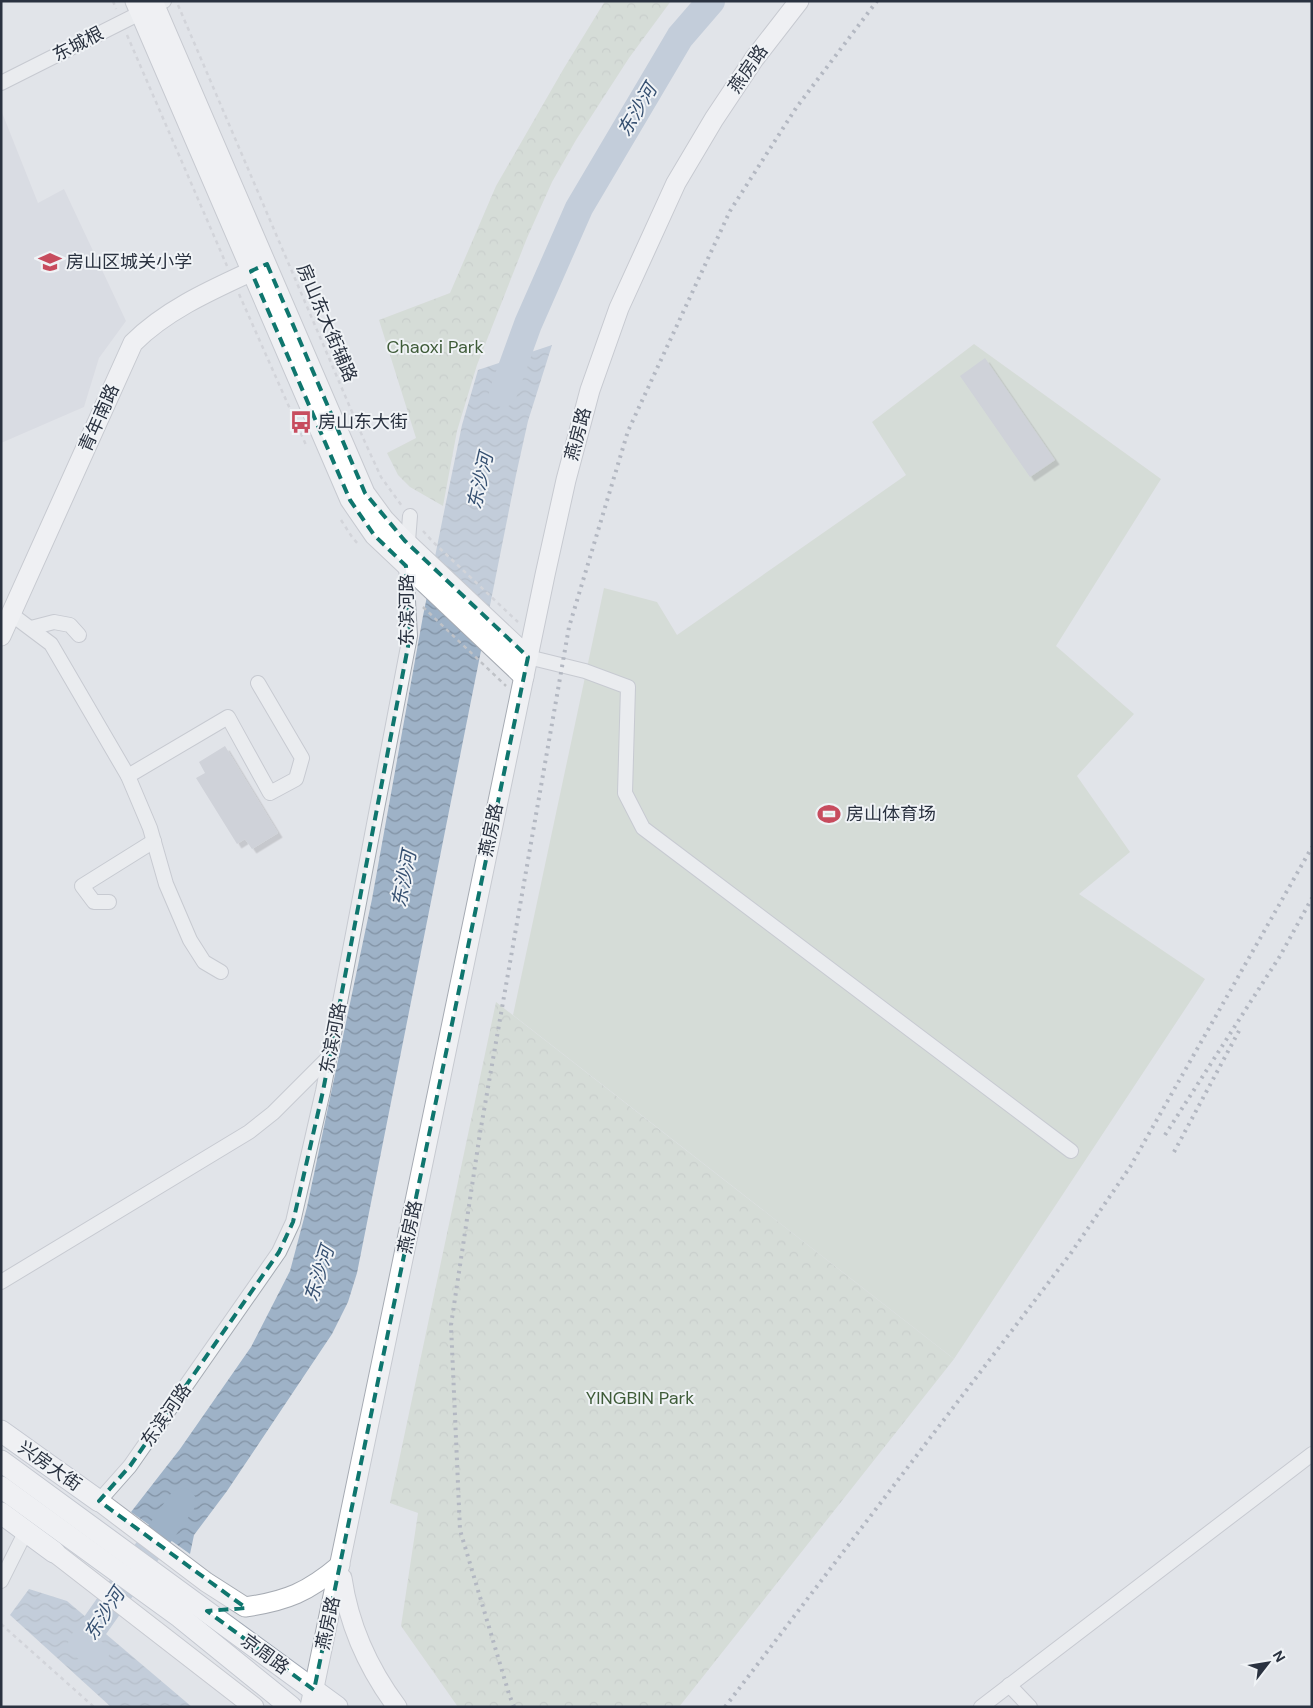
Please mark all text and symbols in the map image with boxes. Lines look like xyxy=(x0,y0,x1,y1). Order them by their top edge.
street label: 东城根 xyxy=(48,21,108,67)
street label: 燕房路 xyxy=(723,40,773,98)
water label: 东沙河 xyxy=(612,76,664,141)
school or university icon: 房山区城关小学 xyxy=(37,249,63,275)
place label: 房山区城关小学 xyxy=(66,250,192,274)
street label: 房山东大街辅路 xyxy=(291,260,363,386)
park label: Chaoxi Park xyxy=(387,335,483,359)
street label: 青年南路 xyxy=(73,380,125,456)
street label: 燕房路 xyxy=(559,405,597,463)
bus stop icon: 房山东大街 xyxy=(288,409,314,435)
place label: 房山东大街 xyxy=(318,410,408,434)
water label: 东沙河 xyxy=(461,447,499,512)
street label: 东滨河路 xyxy=(395,574,419,646)
street label: 燕房路 xyxy=(474,801,508,859)
sports icon: 房山体育场 xyxy=(816,801,842,827)
place label: 房山体育场 xyxy=(846,802,936,826)
water label: 东沙河 xyxy=(386,845,422,909)
street label: 东滨河路 xyxy=(314,1000,352,1076)
street label: 燕房路 xyxy=(393,1198,427,1256)
water label: 东沙河 xyxy=(298,1239,341,1305)
street label: 东滨河路 xyxy=(136,1379,196,1451)
park label: YINGBIN Park xyxy=(586,1386,694,1410)
street label: 兴房大街 xyxy=(14,1436,86,1496)
water label: 东沙河 xyxy=(78,1580,132,1645)
street label: 燕房路 xyxy=(311,1594,345,1652)
street label: 京周路 xyxy=(236,1628,294,1680)
north arrow xyxy=(1243,1638,1293,1688)
text: N xyxy=(1269,1647,1289,1665)

